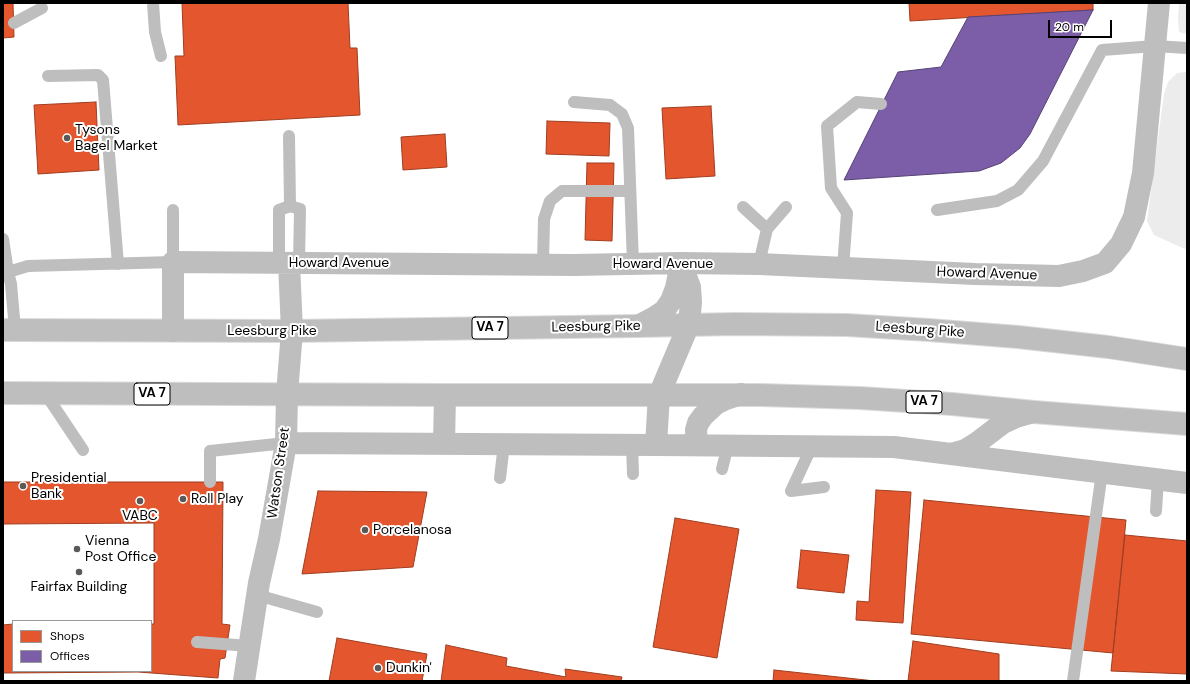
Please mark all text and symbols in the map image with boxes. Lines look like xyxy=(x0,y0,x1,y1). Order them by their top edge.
scale bar xyxy=(1050,12,1114,38)
text: 20 m xyxy=(1055,19,1084,35)
place label: Tysons Bagel Market xyxy=(75,122,158,154)
marker: Tysons Bagel Market xyxy=(62,133,72,143)
street label: Howard Avenue xyxy=(289,255,389,271)
street label: Howard Avenue xyxy=(613,256,713,272)
street label: Howard Avenue xyxy=(936,264,1038,284)
road number: VA 7 xyxy=(472,317,508,339)
street label: Leesburg Pike xyxy=(551,318,641,336)
street label: Leesburg Pike xyxy=(875,319,965,341)
street label: Leesburg Pike xyxy=(227,323,317,339)
road number: VA 7 xyxy=(134,383,170,405)
road number: VA 7 xyxy=(906,391,942,413)
street label: Watson Street xyxy=(264,426,294,520)
place label: Presidential Bank xyxy=(31,470,107,502)
marker: Presidential Bank xyxy=(18,481,28,491)
place label: Roll Play xyxy=(191,491,244,507)
marker: Roll Play xyxy=(178,494,188,504)
marker: VABC xyxy=(135,496,145,506)
place label: VABC xyxy=(122,508,158,524)
place label: Porcelanosa xyxy=(373,522,452,538)
marker: Porcelanosa xyxy=(360,525,370,535)
place label: Vienna Post Office xyxy=(85,533,156,566)
marker: Vienna Post Office xyxy=(72,544,82,554)
marker: Fairfax Building xyxy=(74,567,84,577)
place label: Fairfax Building xyxy=(31,579,127,595)
legend xyxy=(12,620,152,672)
text: Shops xyxy=(50,628,85,644)
text: Offices xyxy=(50,648,90,664)
place label: Dunkin' xyxy=(386,660,432,676)
marker: Dunkin' xyxy=(373,663,383,673)

